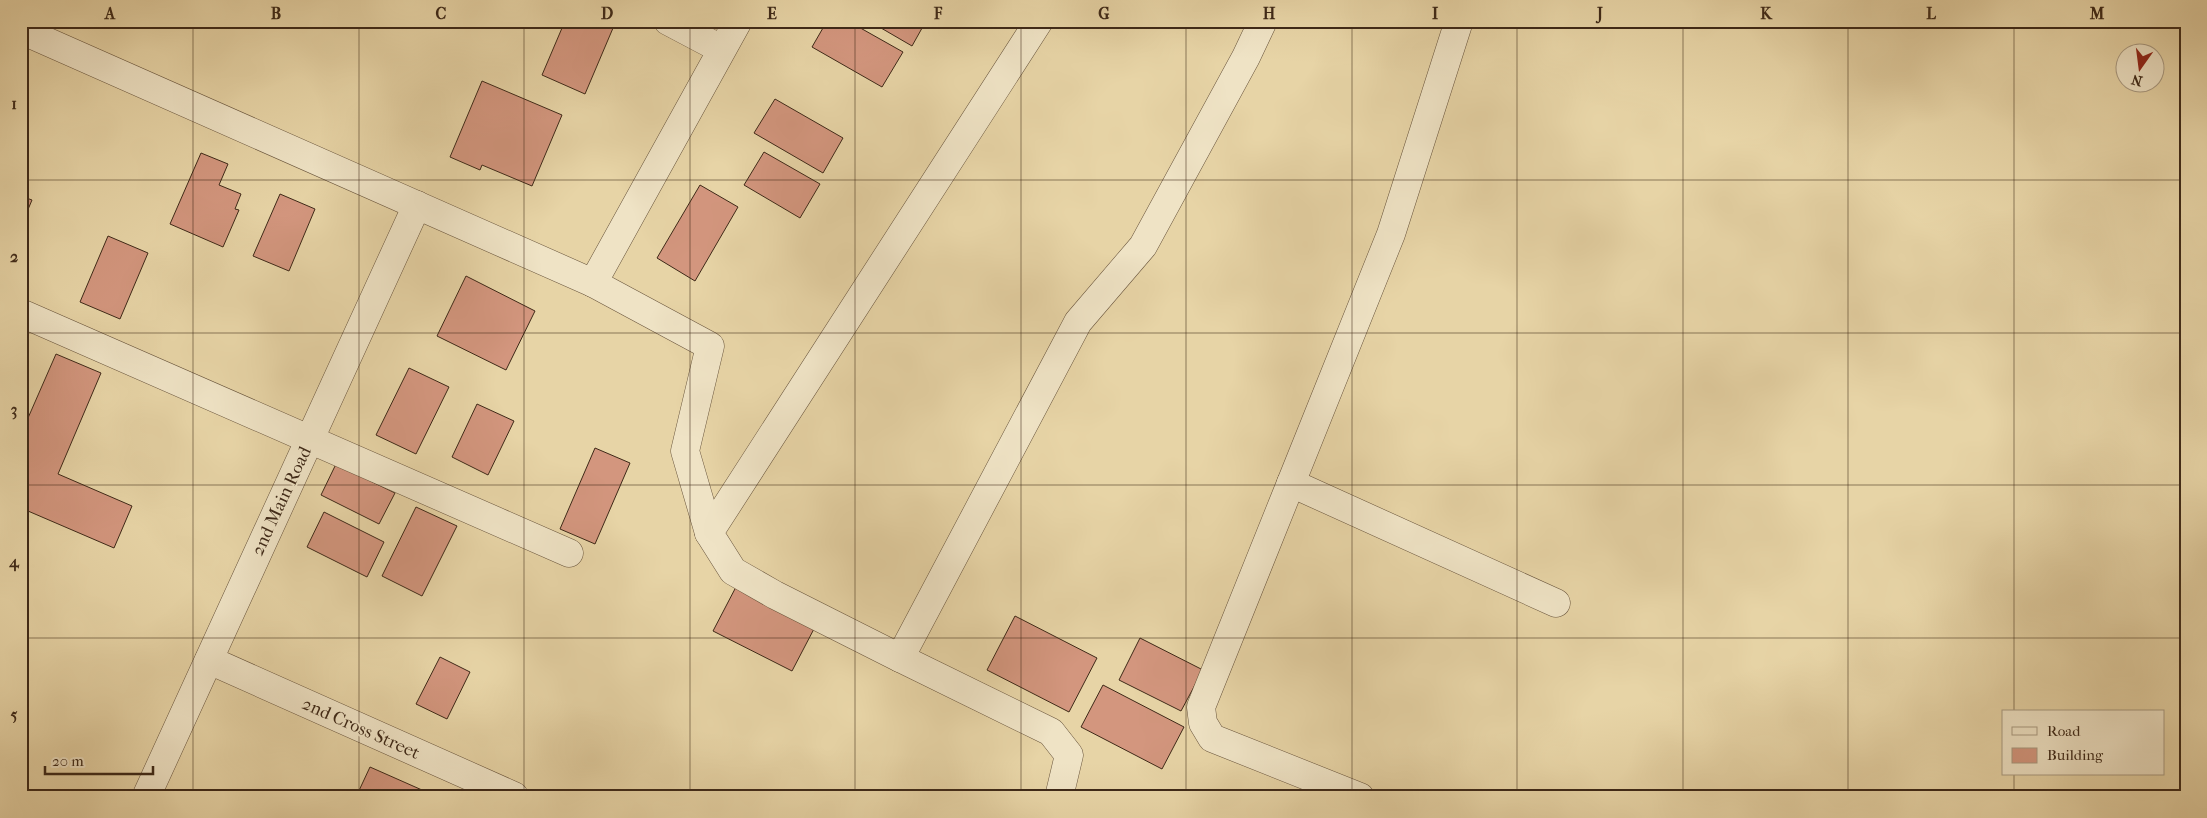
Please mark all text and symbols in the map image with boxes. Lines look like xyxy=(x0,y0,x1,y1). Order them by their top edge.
text: A xyxy=(104,4,116,23)
text: B xyxy=(271,4,281,23)
text: C xyxy=(436,4,447,23)
text: D xyxy=(601,4,613,23)
text: E xyxy=(767,4,777,23)
text: F xyxy=(933,4,943,23)
text: G xyxy=(1098,4,1110,23)
text: H xyxy=(1263,4,1276,23)
text: I xyxy=(1432,4,1439,23)
text: J xyxy=(1595,4,1603,24)
text: K xyxy=(1760,4,1773,23)
text: L xyxy=(1926,4,1936,23)
text: M xyxy=(2089,4,2105,23)
north arrow xyxy=(2114,42,2164,92)
text: N xyxy=(2129,71,2144,90)
text: 1 xyxy=(11,94,17,113)
text: 2 xyxy=(10,247,18,266)
text: 3 xyxy=(11,400,17,420)
street label: 2nd Main Road xyxy=(247,443,316,559)
text: 4 xyxy=(8,552,20,572)
street label: 2nd Cross Street xyxy=(299,693,423,764)
text: 5 xyxy=(11,705,18,724)
legend xyxy=(2002,710,2164,776)
text: Road xyxy=(2047,722,2081,740)
scale bar xyxy=(45,743,152,775)
text: Building xyxy=(2047,746,2104,764)
text: 20 m xyxy=(52,752,84,770)

